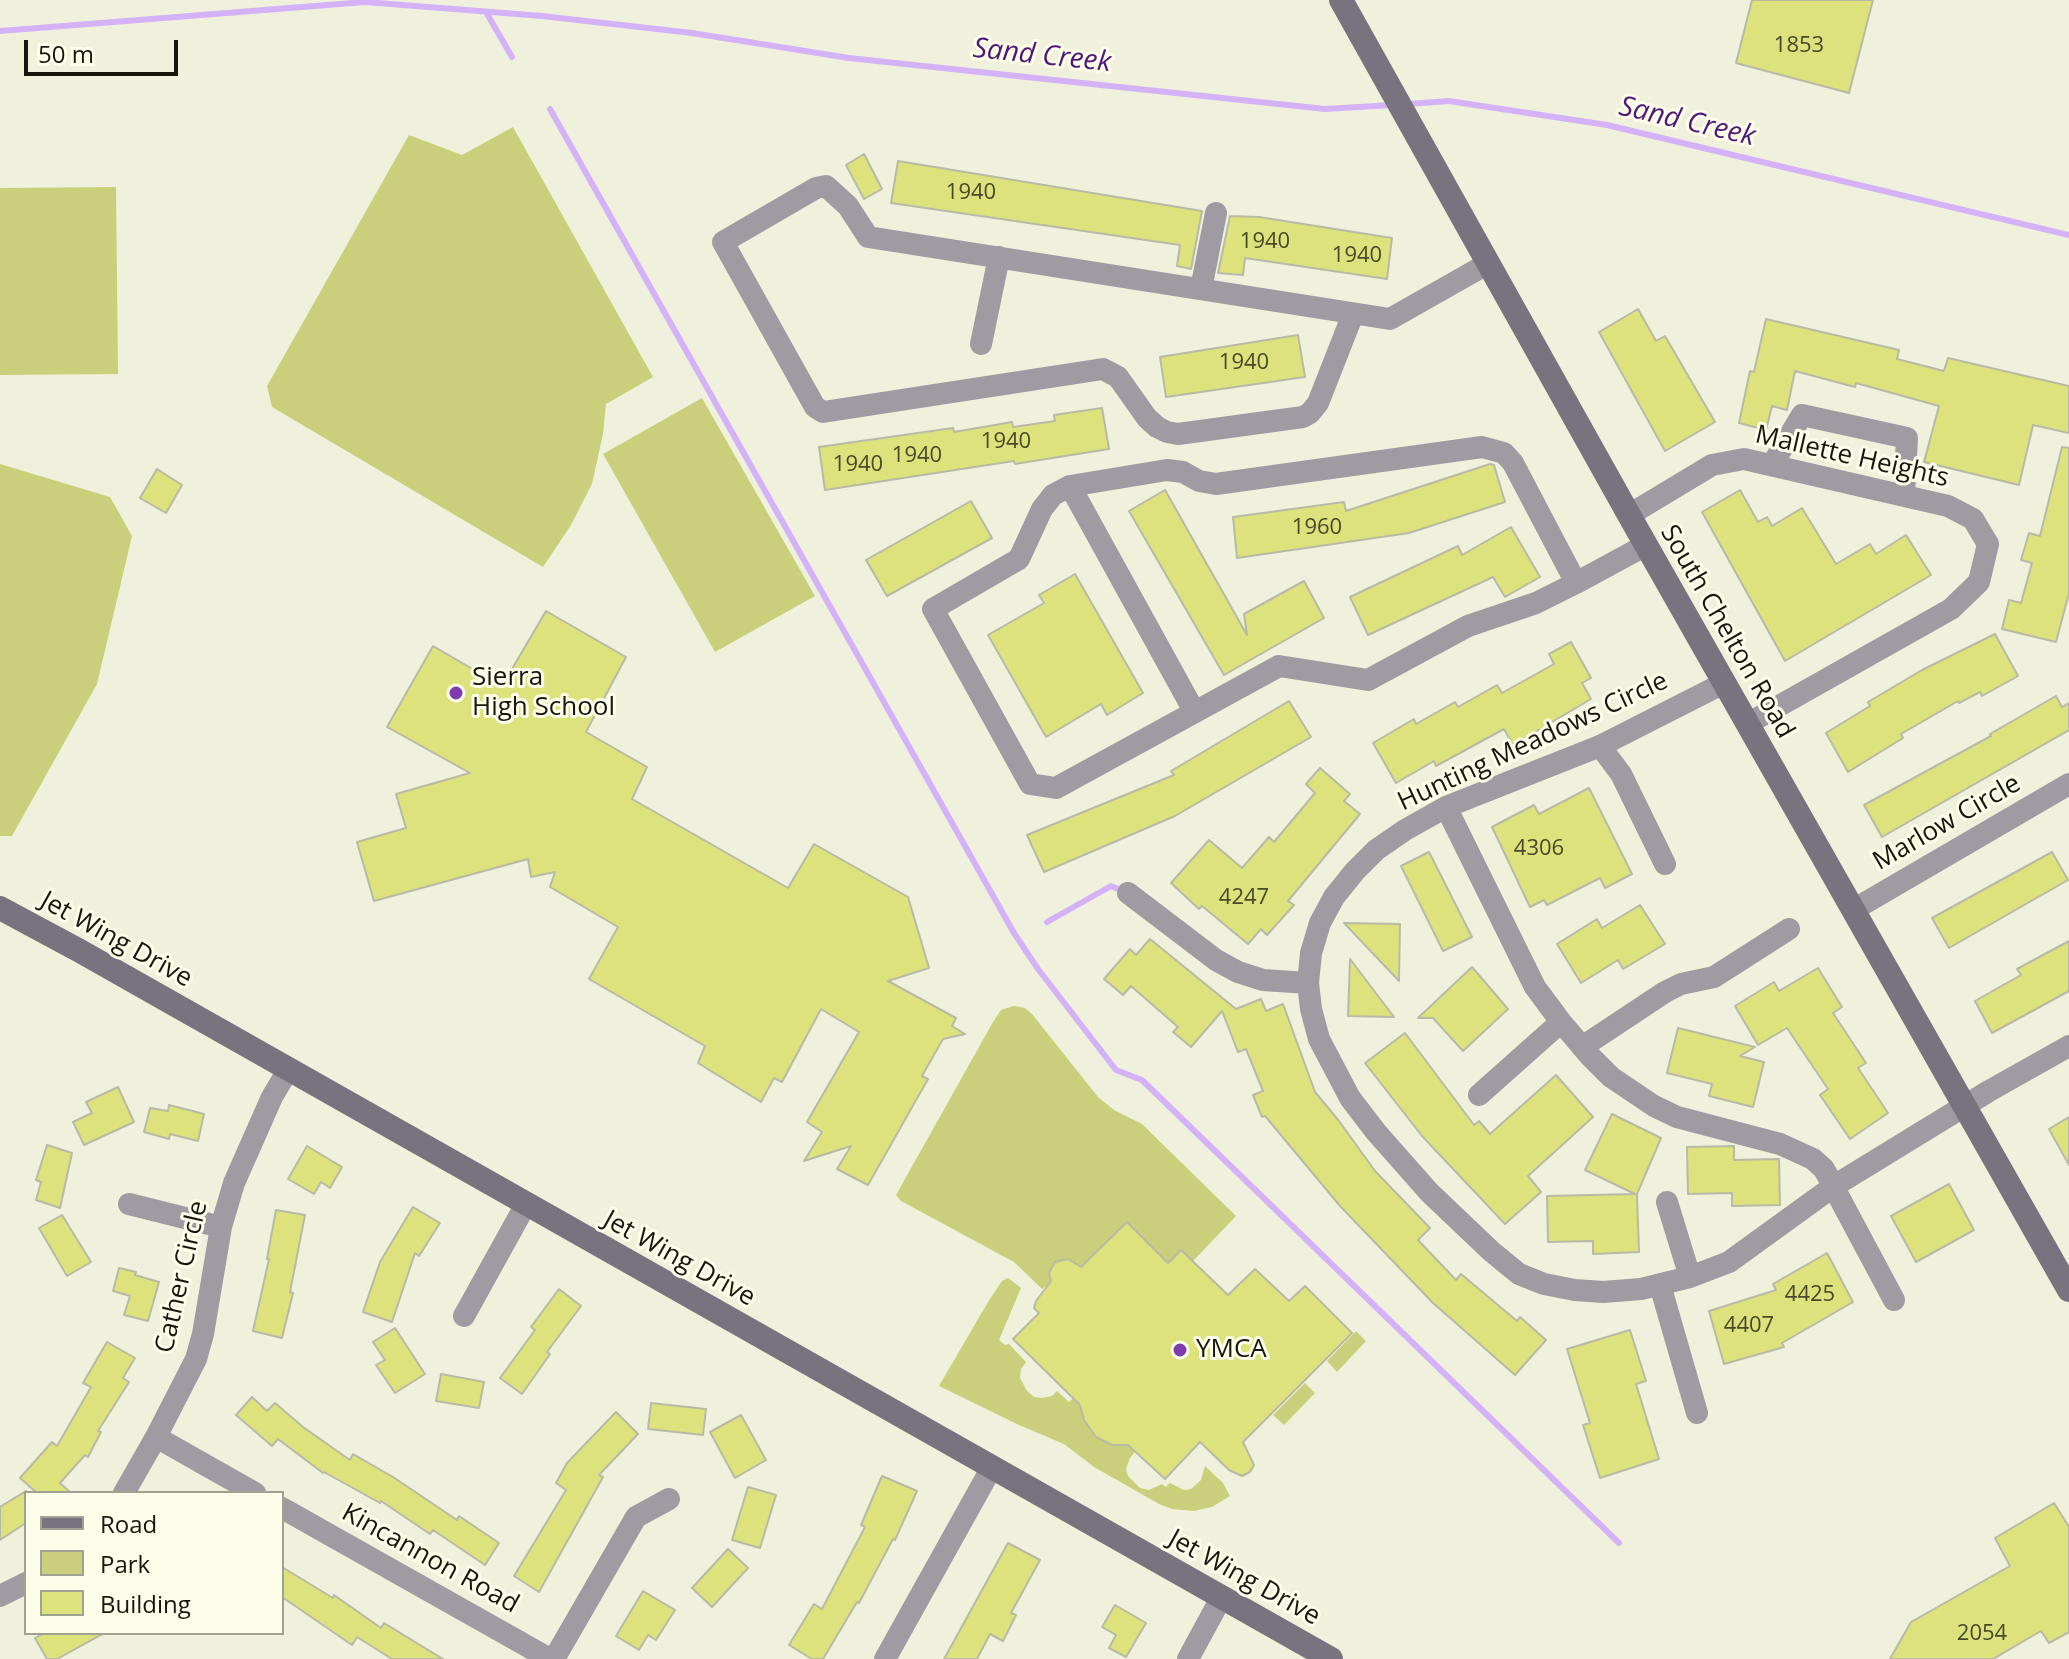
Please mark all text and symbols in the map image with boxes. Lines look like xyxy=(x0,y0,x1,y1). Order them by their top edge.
scale bar xyxy=(28,24,182,74)
water label: Sand Creek xyxy=(971,32,1113,80)
house number: 1853 xyxy=(1774,33,1824,59)
text: 50 m xyxy=(38,37,94,70)
water label: Sand Creek xyxy=(1616,90,1758,154)
house number: 1940 xyxy=(946,180,996,206)
house number: 1940 xyxy=(1240,229,1290,255)
house number: 1940 xyxy=(1332,243,1382,269)
house number: 1940 xyxy=(1219,350,1269,376)
street label: Mallette Heights xyxy=(1752,420,1952,494)
house number: 1940 xyxy=(981,429,1031,455)
house number: 1940 xyxy=(892,443,942,469)
house number: 1940 xyxy=(833,452,883,478)
house number: 1960 xyxy=(1292,515,1342,541)
street label: South Chelton Road xyxy=(1653,520,1801,744)
place label: Sierra High School xyxy=(472,662,615,724)
street label: Hunting Meadows Circle xyxy=(1393,666,1673,818)
marker: Sierra High School xyxy=(447,684,465,702)
street label: Marlow Circle xyxy=(1868,768,2026,878)
house number: 4306 xyxy=(1514,836,1564,862)
street label: Jet Wing Drive xyxy=(35,885,197,995)
house number: 4247 xyxy=(1219,885,1269,911)
street label: Cather Circle xyxy=(149,1198,215,1356)
street label: Jet Wing Drive xyxy=(598,1204,760,1314)
house number: 4425 xyxy=(1785,1282,1835,1308)
house number: 4407 xyxy=(1724,1313,1774,1339)
place label: YMCA xyxy=(1196,1334,1267,1366)
marker: YMCA xyxy=(1171,1341,1189,1359)
legend xyxy=(24,1491,284,1635)
street label: Kincannon Road xyxy=(336,1497,524,1621)
text: Road xyxy=(100,1507,157,1540)
street label: Jet Wing Drive xyxy=(1163,1523,1325,1633)
text: Park xyxy=(100,1547,150,1580)
text: Building xyxy=(100,1587,191,1620)
house number: 2054 xyxy=(1957,1621,2007,1647)

